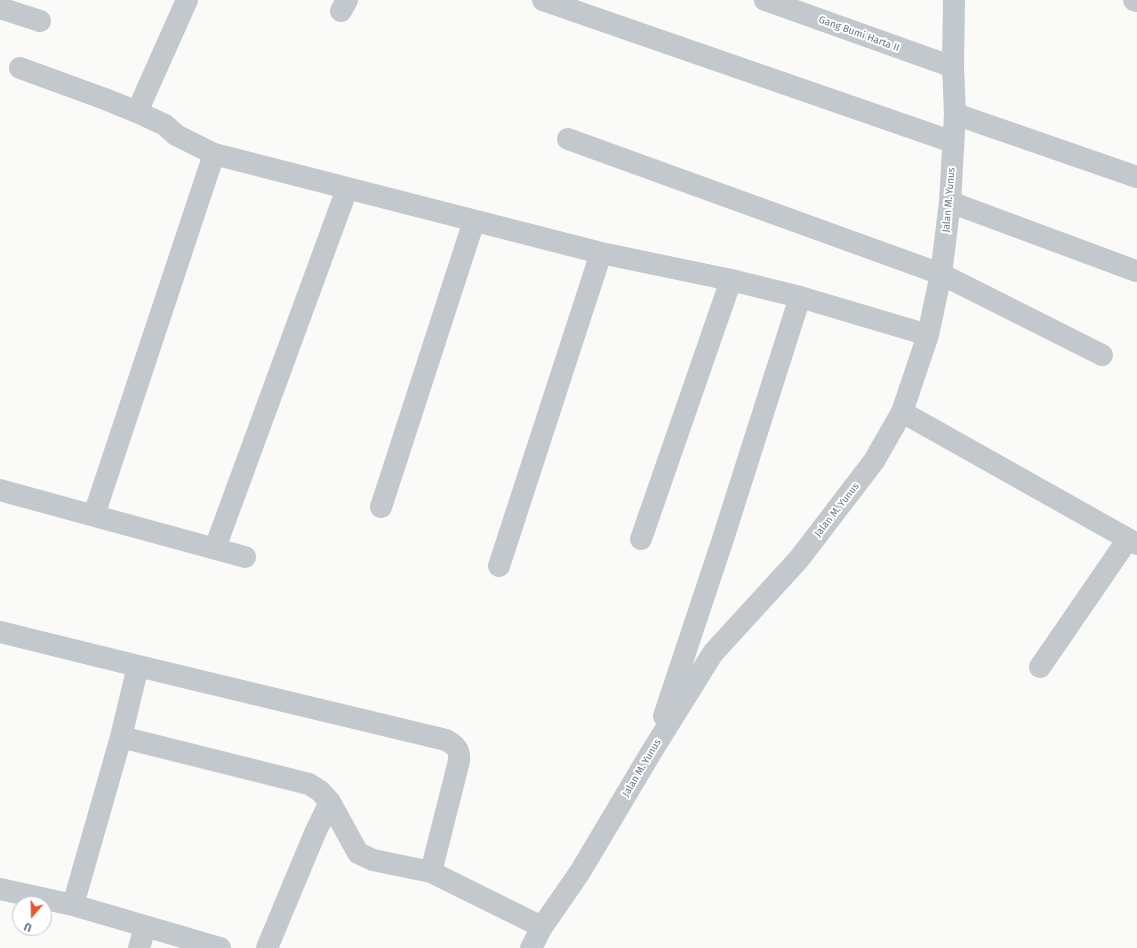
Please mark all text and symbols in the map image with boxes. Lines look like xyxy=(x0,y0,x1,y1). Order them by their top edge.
street label: Gang Bumi Harta II xyxy=(817,14,901,54)
street label: Jalan M. Yunus xyxy=(940,167,958,233)
street label: Jalan M. Yunus xyxy=(812,481,862,539)
street label: Jalan M. Yunus xyxy=(620,737,664,799)
north arrow xyxy=(12,896,52,936)
text: U xyxy=(22,919,34,934)

